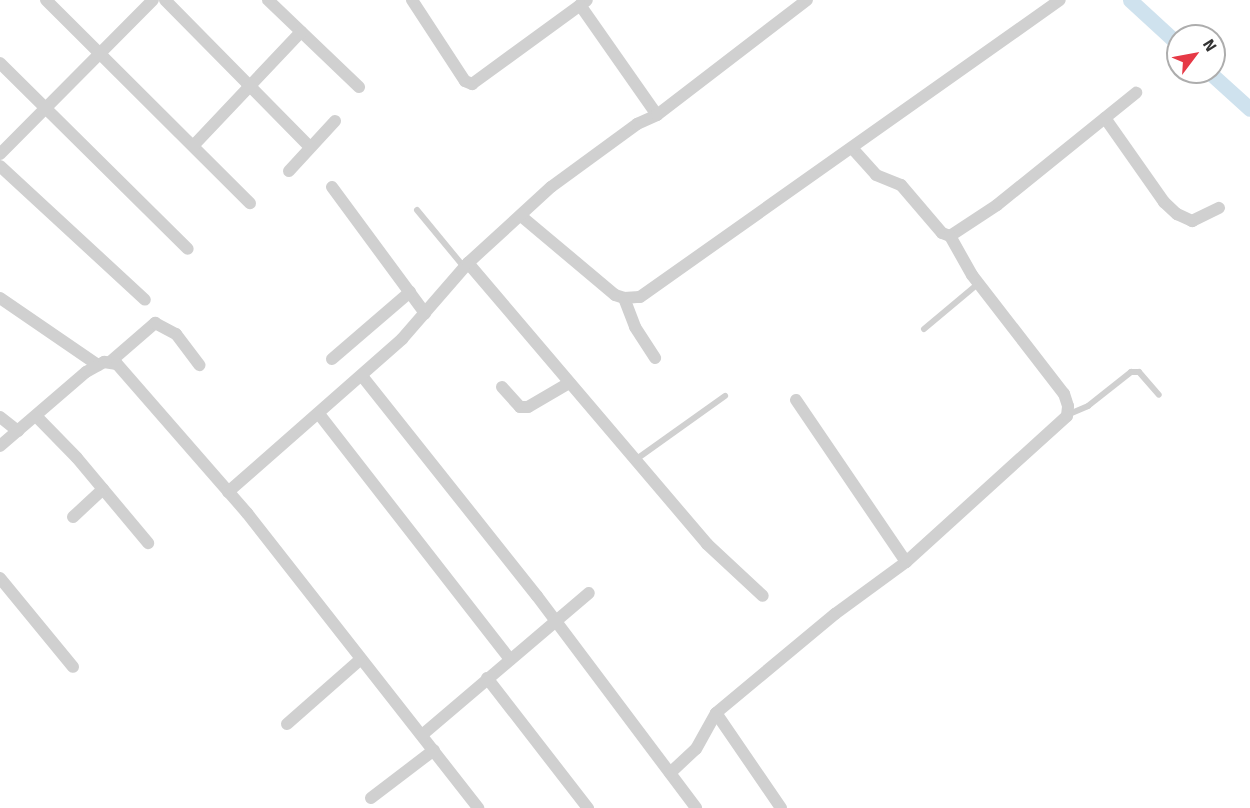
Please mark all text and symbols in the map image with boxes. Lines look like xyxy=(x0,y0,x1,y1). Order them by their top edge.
north arrow xyxy=(1166,24,1226,84)
text: N xyxy=(1198,35,1221,56)

